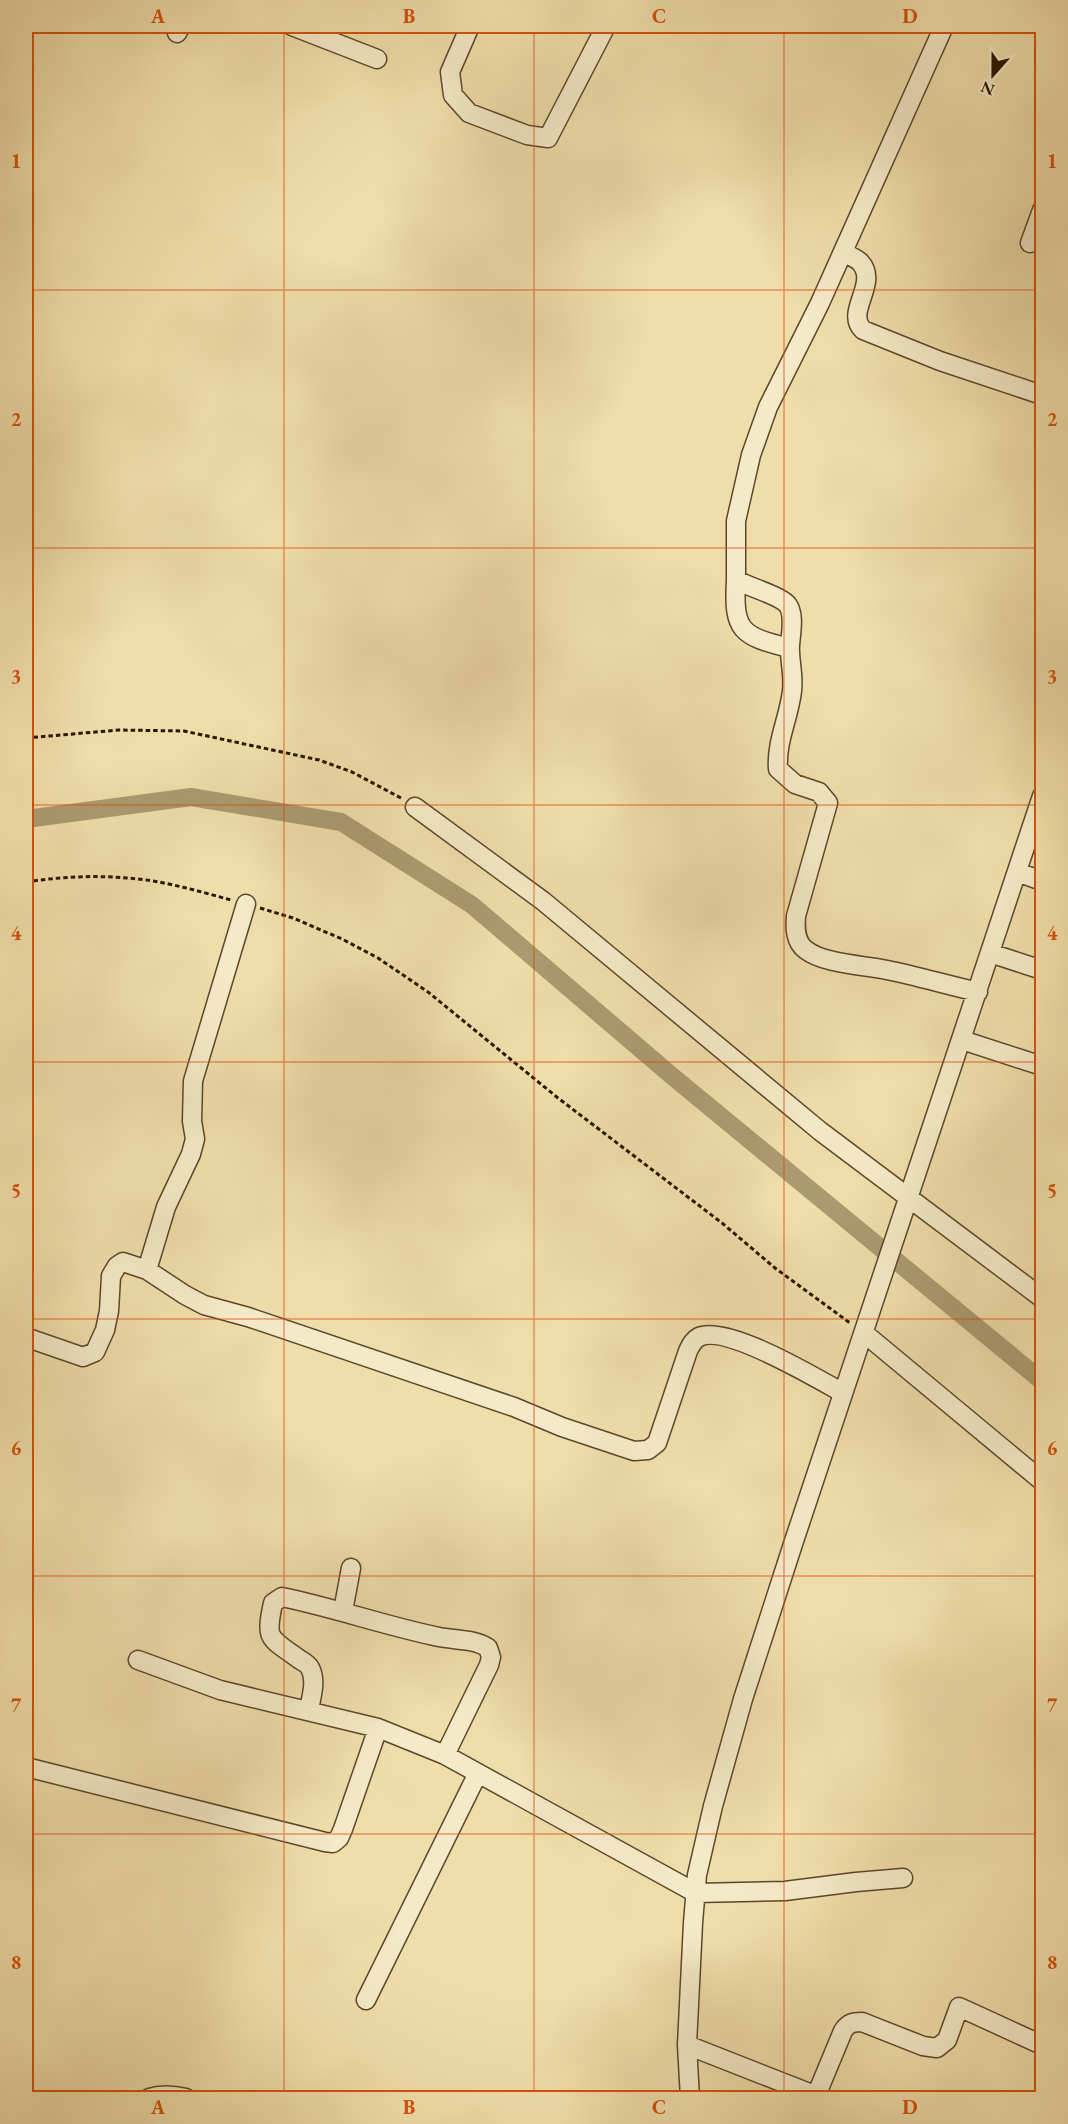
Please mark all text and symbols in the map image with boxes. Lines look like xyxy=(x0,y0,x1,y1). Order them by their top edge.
text: A xyxy=(150,3,166,29)
text: B xyxy=(403,3,415,29)
text: C xyxy=(652,3,666,29)
text: D xyxy=(902,3,918,29)
north arrow xyxy=(963,45,1023,105)
text: N xyxy=(978,76,998,101)
text: 1 xyxy=(11,148,21,174)
text: 1 xyxy=(1047,148,1057,174)
text: 2 xyxy=(11,406,22,432)
text: 2 xyxy=(1047,406,1058,432)
text: 3 xyxy=(11,663,21,689)
text: 3 xyxy=(1047,663,1057,689)
text: 4 xyxy=(11,920,22,946)
text: 4 xyxy=(1047,920,1058,946)
text: 5 xyxy=(11,1177,21,1203)
text: 5 xyxy=(1047,1177,1057,1203)
text: 6 xyxy=(11,1435,22,1461)
text: 6 xyxy=(1047,1435,1058,1461)
text: 7 xyxy=(11,1692,22,1718)
text: 7 xyxy=(1047,1692,1058,1718)
text: 8 xyxy=(11,1949,21,1975)
text: 8 xyxy=(1047,1949,1057,1975)
text: A xyxy=(150,2094,166,2120)
text: B xyxy=(403,2094,415,2120)
text: C xyxy=(652,2094,666,2120)
text: D xyxy=(902,2094,918,2120)

